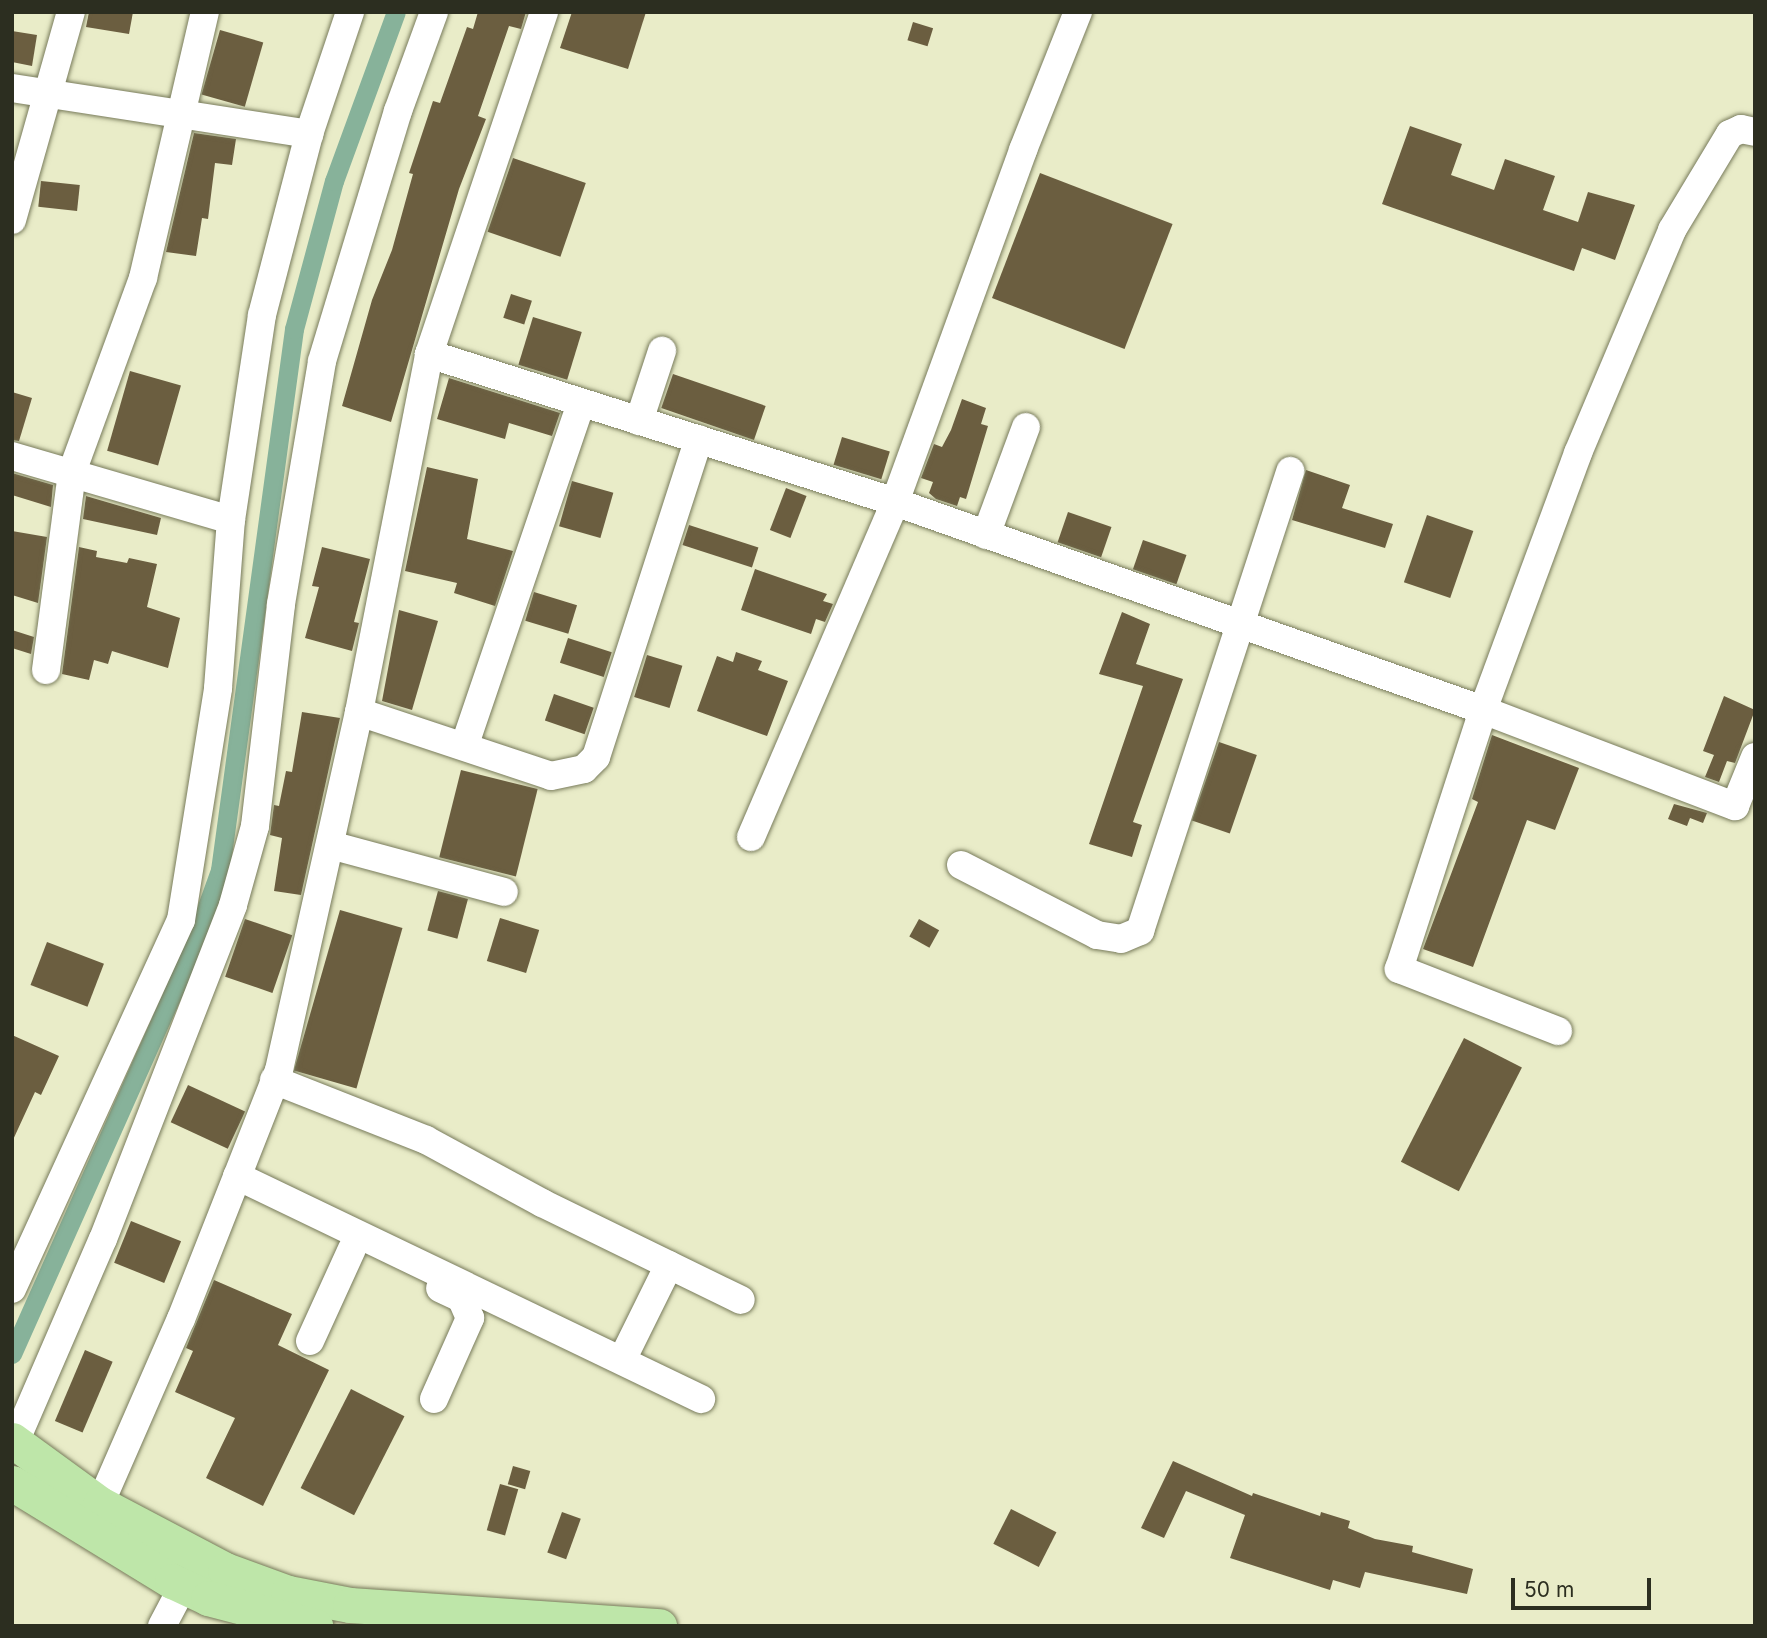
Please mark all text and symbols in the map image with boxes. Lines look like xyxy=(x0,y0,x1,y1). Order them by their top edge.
scale bar xyxy=(1515,1564,1655,1608)
text: 50 m xyxy=(1524,1577,1574,1602)

